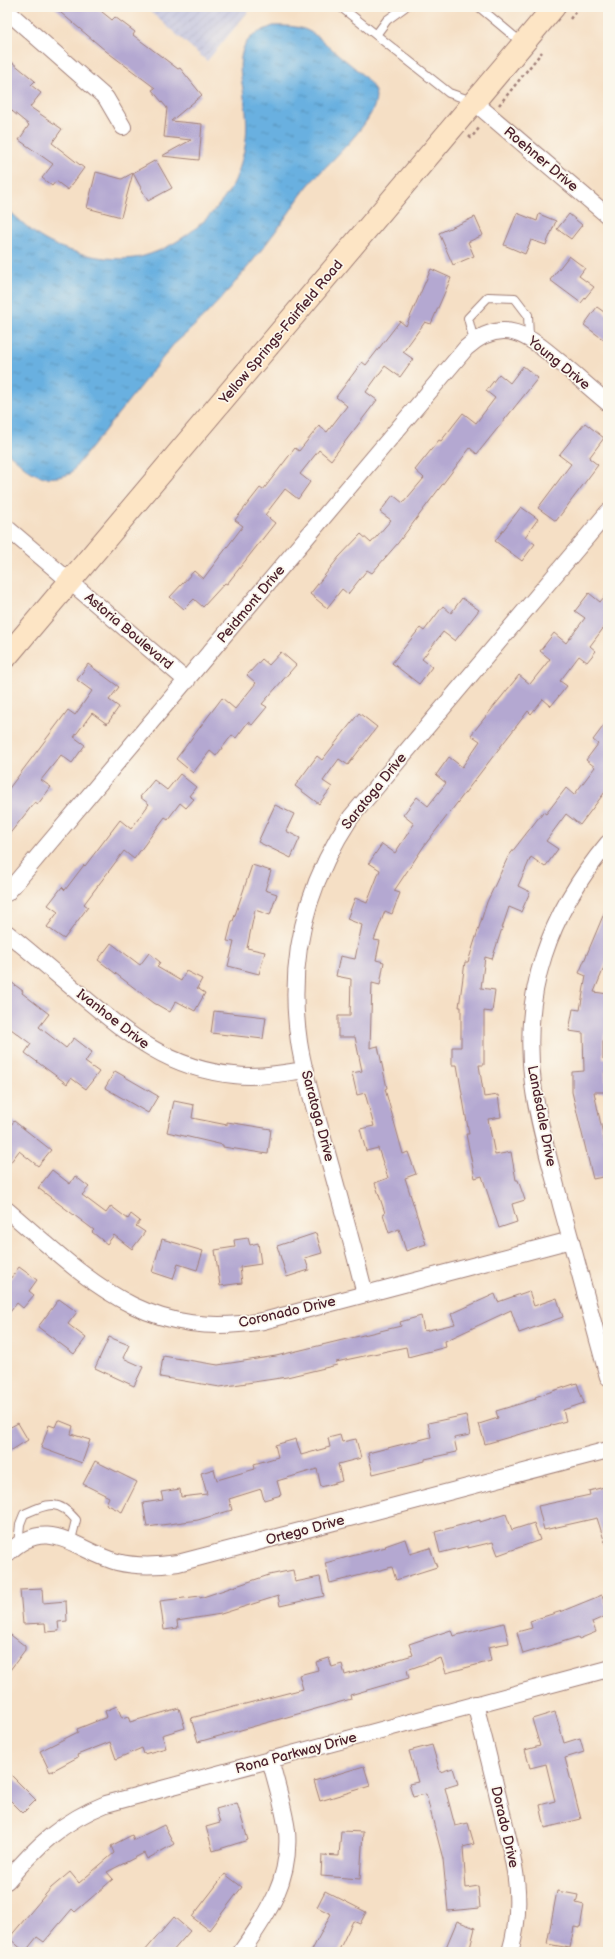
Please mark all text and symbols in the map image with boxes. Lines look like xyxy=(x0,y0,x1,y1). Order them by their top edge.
street label: Roehner Drive xyxy=(500,123,582,195)
street label: Yellow Springs-Fairfield Road xyxy=(215,256,346,408)
street label: Young Drive xyxy=(524,332,594,393)
street label: Peidmont Drive xyxy=(214,562,288,646)
street label: Astoria Boulevard xyxy=(81,589,177,673)
street label: Saratoga Drive xyxy=(338,749,410,833)
street label: Ivanhoe Drive xyxy=(73,985,153,1053)
street label: Landsdale Drive xyxy=(524,1064,560,1168)
street label: Saratoga Drive xyxy=(298,1069,338,1163)
street label: Coronado Drive xyxy=(237,1293,337,1331)
street label: Ortego Drive xyxy=(264,1511,346,1549)
street label: Rona Parkway Drive xyxy=(233,1729,359,1777)
street label: Dorado Drive xyxy=(487,1784,523,1870)

